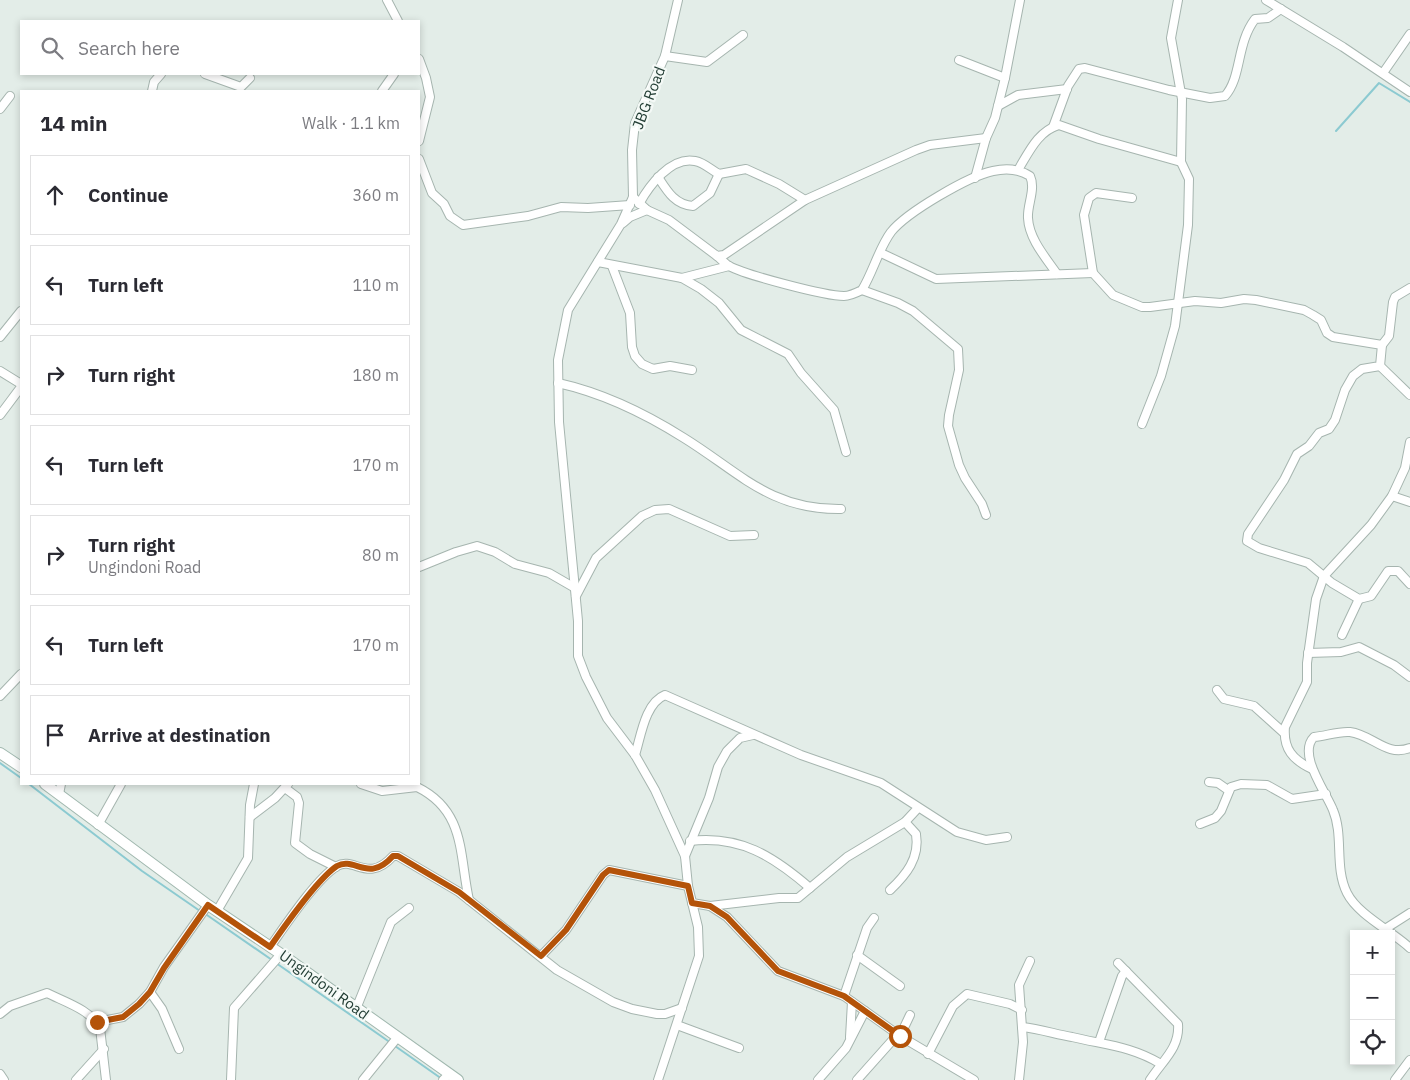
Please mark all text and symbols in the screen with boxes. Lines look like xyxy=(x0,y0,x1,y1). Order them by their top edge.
search box xyxy=(20,20,420,75)
icon: search xyxy=(38,34,66,62)
text: Search here xyxy=(78,36,180,60)
street label: JBG Road xyxy=(628,64,669,132)
text: 14 min xyxy=(40,109,107,137)
text: Walk · 1.1 km xyxy=(302,113,400,133)
icon: ahead xyxy=(41,181,69,209)
text: Continue xyxy=(88,183,168,207)
text: 360 m xyxy=(352,185,399,205)
icon: left xyxy=(41,271,69,299)
text: Turn left xyxy=(88,273,164,297)
text: 110 m xyxy=(352,275,399,295)
icon: right xyxy=(41,361,69,389)
text: Turn right xyxy=(88,363,175,387)
text: 180 m xyxy=(352,365,399,385)
icon: left xyxy=(41,451,69,479)
text: Turn left xyxy=(88,453,164,477)
text: 170 m xyxy=(352,455,399,475)
text: Turn right xyxy=(88,533,175,557)
icon: right xyxy=(41,541,69,569)
text: 80 m xyxy=(362,545,399,565)
text: Ungindoni Road xyxy=(88,557,201,577)
icon: left xyxy=(41,631,69,659)
text: Turn left xyxy=(88,633,164,657)
text: 170 m xyxy=(352,635,399,655)
icon: arrive xyxy=(41,721,69,749)
text: Arrive at destination xyxy=(88,723,271,747)
map controls xyxy=(1350,930,1395,1065)
button: + xyxy=(1350,930,1395,975)
street label: Ungindoni Road xyxy=(276,946,373,1024)
button: − xyxy=(1350,975,1395,1020)
route end xyxy=(86,1011,109,1034)
button: locate xyxy=(1350,1020,1395,1065)
route start xyxy=(889,1025,912,1048)

